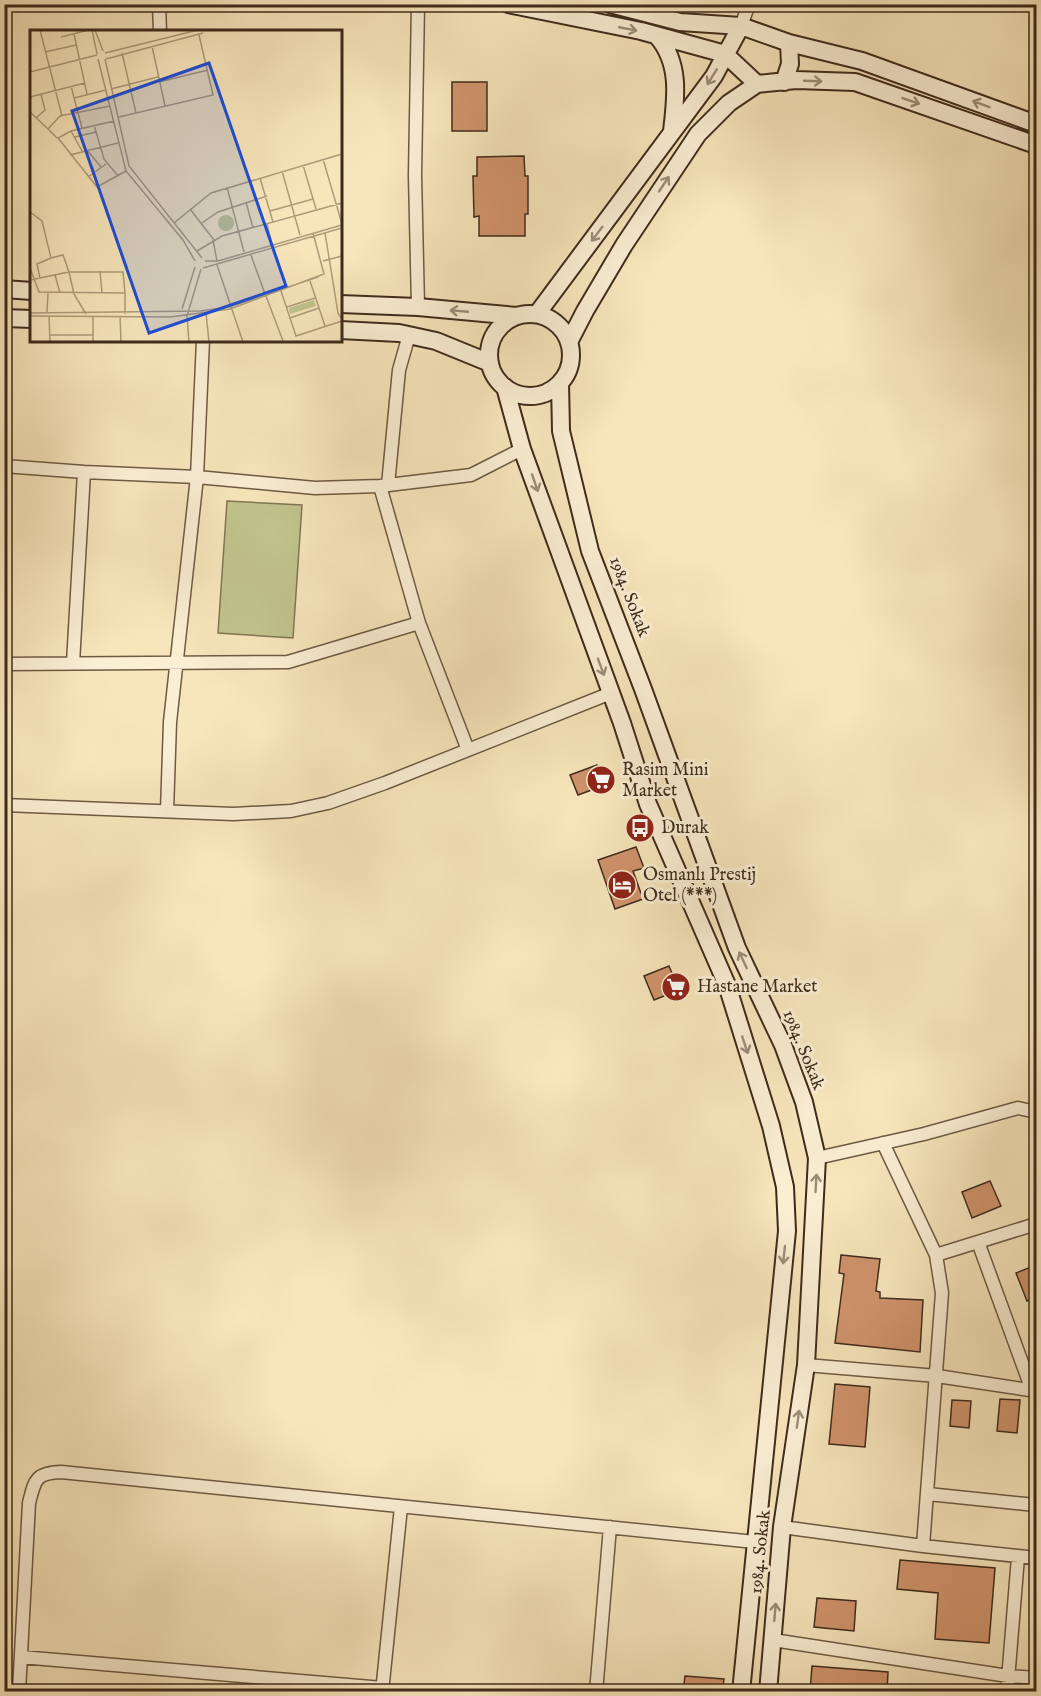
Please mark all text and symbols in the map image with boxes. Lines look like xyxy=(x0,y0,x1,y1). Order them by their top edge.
one-way arrow xyxy=(618,23,637,35)
inset map xyxy=(30,30,342,342)
one-way arrow xyxy=(706,69,718,85)
one-way arrow xyxy=(803,75,823,87)
one-way arrow xyxy=(901,97,920,108)
one-way arrow xyxy=(973,98,991,109)
one-way arrow xyxy=(658,176,671,193)
one-way arrow xyxy=(590,226,603,242)
one-way arrow xyxy=(450,305,469,316)
one-way arrow xyxy=(530,473,541,492)
street label: 1984. Sokak xyxy=(603,553,655,641)
one-way arrow xyxy=(596,657,607,676)
place label: Rasim Mini Market xyxy=(622,759,709,803)
supermarket icon: Rasim Mini Market xyxy=(585,764,617,796)
bus stop icon: Durak xyxy=(624,812,656,844)
place label: Durak xyxy=(661,817,709,840)
place label: Osmanlı Prestij Otel (***) xyxy=(643,864,756,908)
hotel icon: Osmanlı Prestij Otel (***) xyxy=(606,869,638,901)
one-way arrow xyxy=(736,951,748,969)
supermarket icon: Hastane Market xyxy=(660,971,692,1003)
place label: Hastane Market xyxy=(697,976,818,999)
street label: 1984. Sokak xyxy=(777,1006,830,1094)
one-way arrow xyxy=(741,1035,752,1054)
one-way arrow xyxy=(811,1173,822,1193)
one-way arrow xyxy=(778,1244,789,1264)
one-way arrow xyxy=(793,1409,804,1429)
street label: 1984. Sokak xyxy=(745,1508,777,1595)
one-way arrow xyxy=(770,1603,781,1623)

